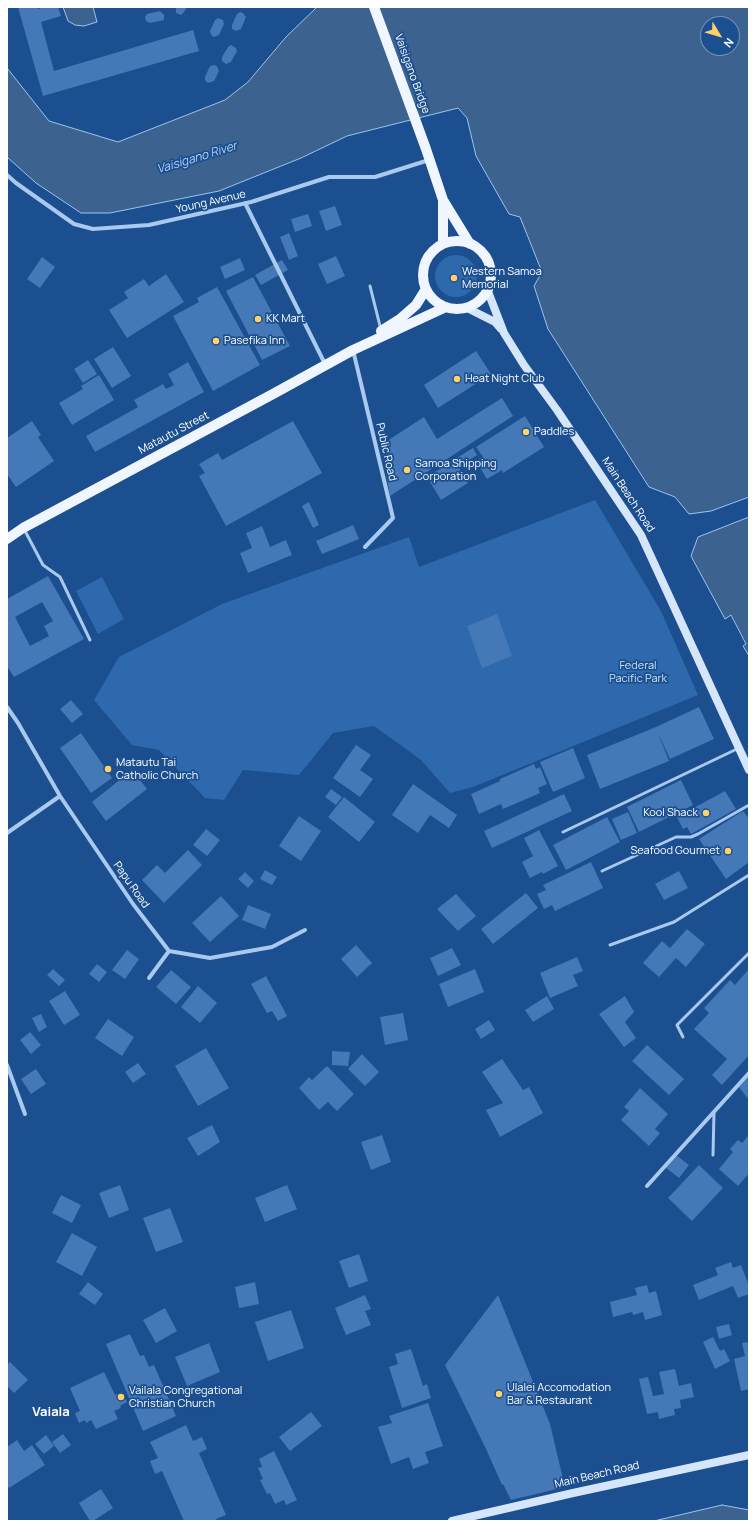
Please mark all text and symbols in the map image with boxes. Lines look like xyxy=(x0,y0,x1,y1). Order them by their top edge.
north arrow xyxy=(700,16,740,56)
street label: Vaisigano Bridge xyxy=(391,32,433,116)
text: N xyxy=(721,35,737,51)
water label: Vaisigano River xyxy=(155,139,239,177)
street label: Young Avenue xyxy=(175,188,247,216)
place label: Western Samoa Memorial xyxy=(462,265,542,291)
marker: Western Samoa Memorial xyxy=(449,273,459,283)
place label: KK Mart xyxy=(266,312,305,326)
marker: KK Mart xyxy=(253,314,263,324)
place label: Pasefika Inn xyxy=(224,334,285,348)
marker: Pasefika Inn xyxy=(211,336,221,346)
place label: Heat Night Club xyxy=(465,372,545,386)
marker: Heat Night Club xyxy=(452,374,462,384)
street label: Matautu Street xyxy=(137,409,211,457)
street label: Public Road xyxy=(373,422,399,482)
place label: Paddles xyxy=(534,425,574,439)
marker: Paddles xyxy=(521,427,531,437)
street label: Main Beach Road xyxy=(599,455,657,535)
place label: Samoa Shipping Corporation xyxy=(415,457,497,483)
marker: Samoa Shipping Corporation xyxy=(402,465,412,475)
park label: Federal Pacific Park xyxy=(609,659,667,685)
place label: Matautu Tai Catholic Church xyxy=(116,756,198,782)
marker: Matautu Tai Catholic Church xyxy=(103,764,113,774)
place label: Kool Shack xyxy=(643,806,698,820)
marker: Kool Shack xyxy=(701,808,711,818)
place label: Seafood Gourmet xyxy=(630,844,720,858)
marker: Seafood Gourmet xyxy=(723,846,733,856)
street label: Papu Road xyxy=(110,859,152,911)
place label: Ulalei Accomodation Bar & Restaurant xyxy=(507,1381,611,1407)
place label: Vailala Congregational Christian Church xyxy=(129,1384,242,1410)
marker: Ulalei Accomodation Bar & Restaurant xyxy=(494,1389,504,1399)
marker: Vailala Congregational Christian Church xyxy=(116,1392,126,1402)
district label: Vaiala xyxy=(32,1404,70,1420)
street label: Main Beach Road xyxy=(553,1459,641,1491)

